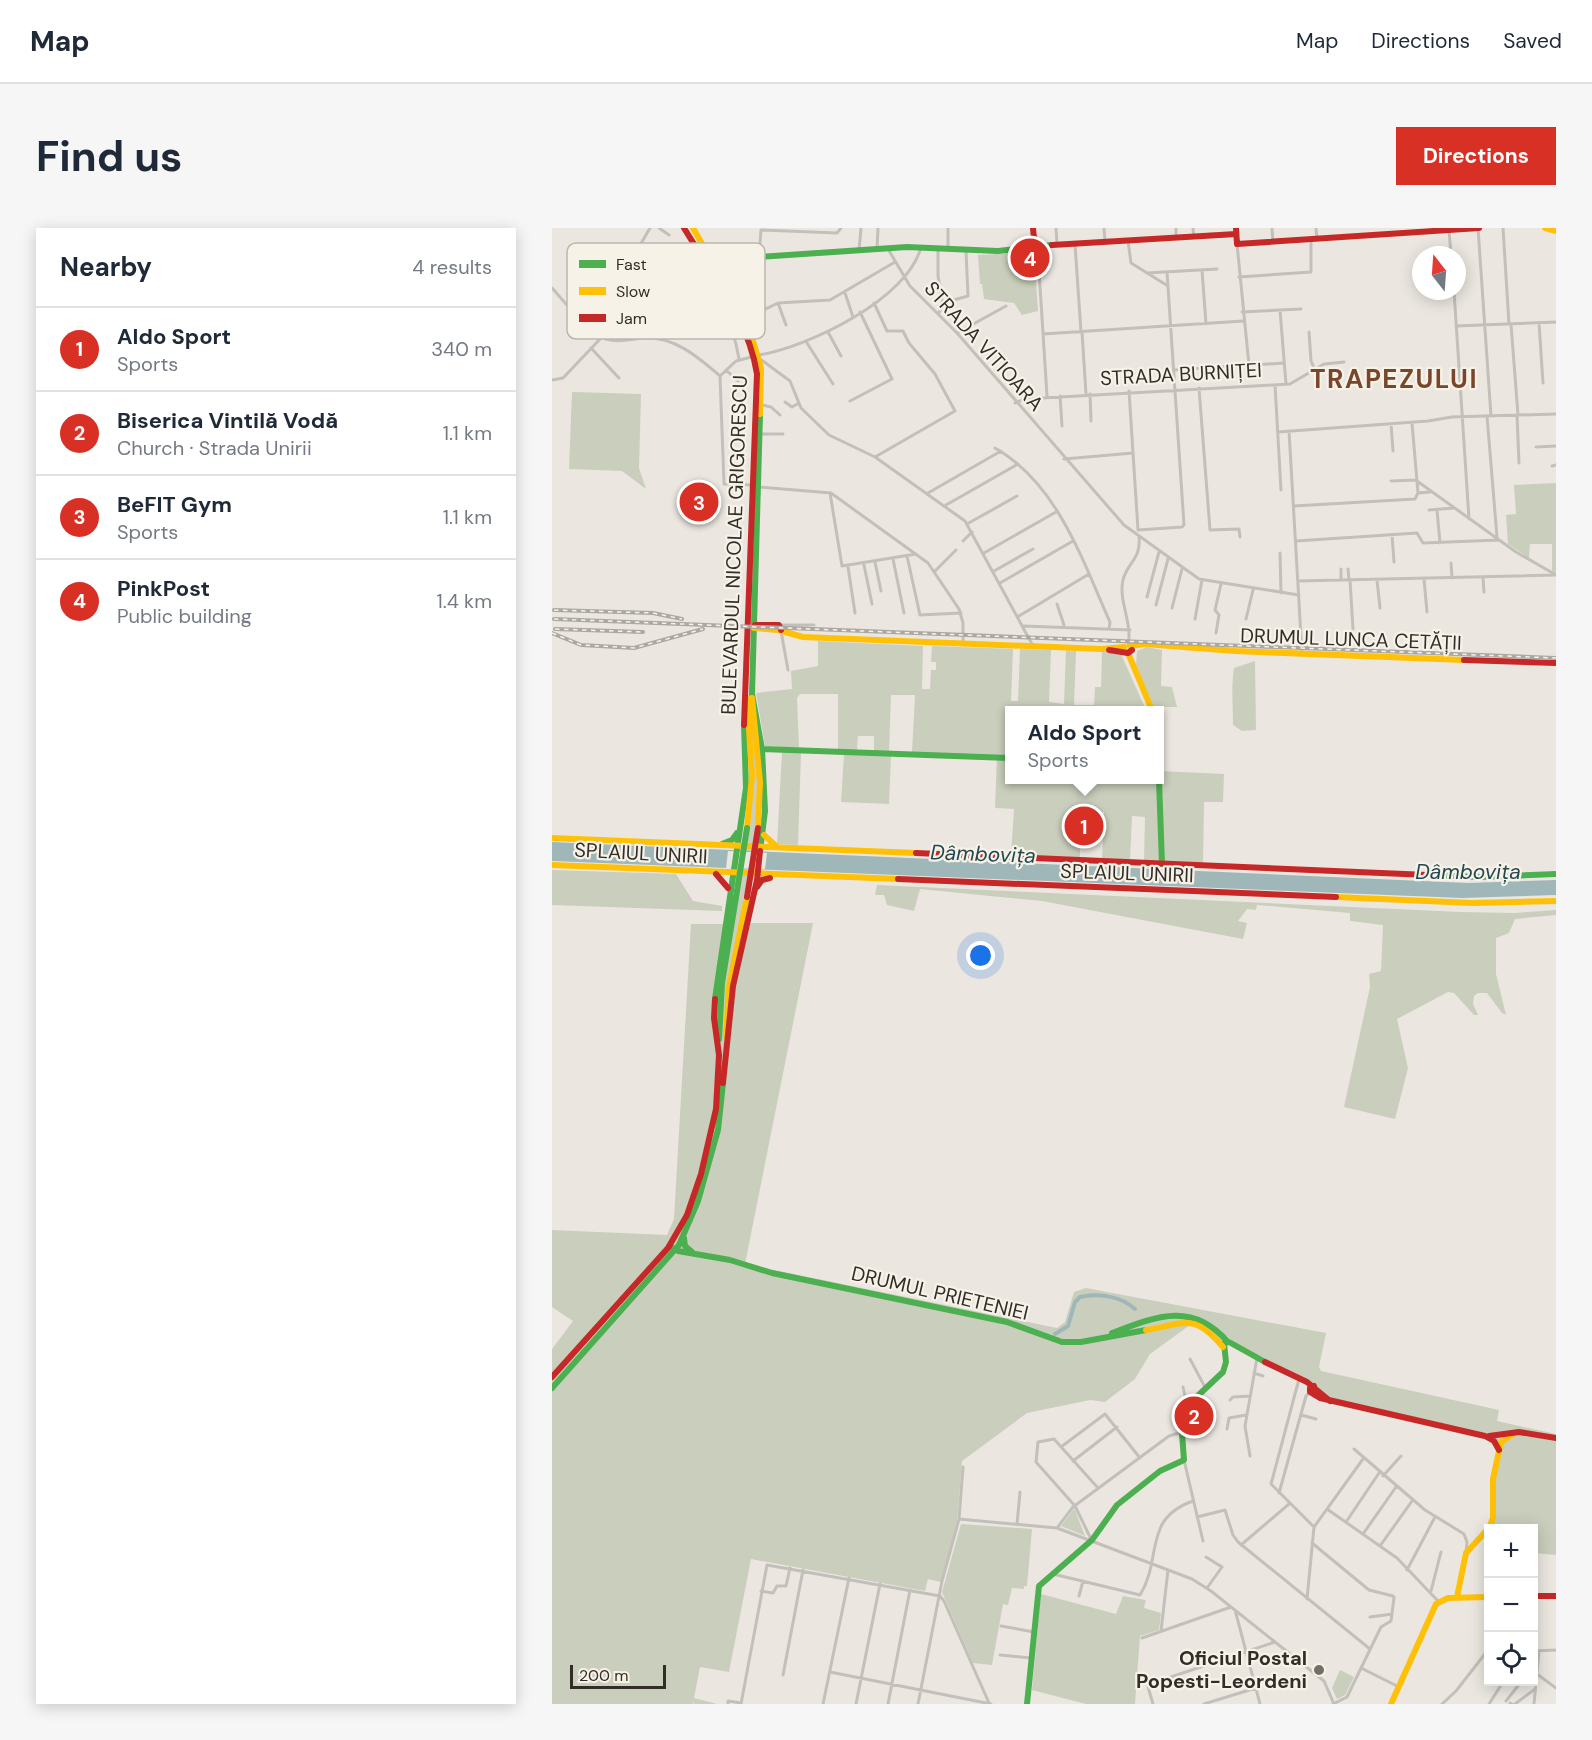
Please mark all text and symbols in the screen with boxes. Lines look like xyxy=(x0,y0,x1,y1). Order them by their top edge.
text: Map xyxy=(30,23,90,60)
text: Map xyxy=(1296,27,1338,55)
text: Directions xyxy=(1371,27,1470,55)
text: Saved xyxy=(1503,27,1562,55)
button: Directions xyxy=(1396,127,1556,185)
text: Find us xyxy=(36,129,182,184)
pin: 4 xyxy=(1010,236,1050,280)
legend xyxy=(567,243,765,339)
north arrow xyxy=(1412,246,1466,300)
text: Nearby xyxy=(60,250,152,284)
text: 4 results xyxy=(412,254,492,280)
text: Fast xyxy=(616,254,647,275)
street label: STRADA VITIOARA xyxy=(919,276,1049,416)
text: Slow xyxy=(616,281,650,302)
text: Jam xyxy=(616,308,647,329)
text: Aldo Sport xyxy=(117,322,231,351)
text: 1 xyxy=(76,336,83,362)
text: 340 m xyxy=(431,336,492,362)
text: Sports xyxy=(117,351,178,377)
street label: STRADA BURNIȚEI xyxy=(1100,357,1262,391)
district label: TRAPEZULUI xyxy=(1310,362,1478,396)
street label: BULEVARDUL NICOLAE GRIGORESCU xyxy=(715,375,753,715)
text: Biserica Vintilă Vodă xyxy=(117,406,338,435)
text: 2 xyxy=(74,420,85,446)
text: 1.1 km xyxy=(443,420,492,446)
text: Church · Strada Unirii xyxy=(117,435,312,461)
pin: 3 xyxy=(680,480,718,524)
text: BeFIT Gym xyxy=(117,490,232,519)
text: 3 xyxy=(73,504,86,530)
text: 1.1 km xyxy=(443,504,492,530)
text: Sports xyxy=(117,519,178,545)
text: PinkPost xyxy=(117,574,210,603)
text: 4 xyxy=(73,588,86,614)
text: 1.4 km xyxy=(436,588,492,614)
text: Public building xyxy=(117,603,252,629)
street label: DRUMUL LUNCA CETĂȚII xyxy=(1240,622,1462,656)
popup xyxy=(1005,706,1164,784)
text: Aldo Sport xyxy=(1027,718,1142,747)
text: Sports xyxy=(1027,747,1089,773)
pin: 1 xyxy=(1064,804,1104,848)
street label: SPLAIUL UNIRII xyxy=(574,837,708,869)
water label: Dâmbovița xyxy=(930,838,1036,870)
street label: SPLAIUL UNIRII xyxy=(1060,858,1194,888)
water label: Dâmbovița xyxy=(1415,858,1521,886)
your location xyxy=(966,941,995,970)
street label: DRUMUL PRIETENIEI xyxy=(849,1260,1031,1326)
pin: 2 xyxy=(1174,1394,1214,1438)
map controls xyxy=(1484,1524,1538,1686)
button: + xyxy=(1484,1524,1538,1578)
button: − xyxy=(1484,1578,1538,1632)
button: locate xyxy=(1484,1632,1538,1686)
place label: Oficiul Postal Popesti-Leordeni xyxy=(1136,1645,1307,1694)
scale bar xyxy=(570,1662,666,1690)
marker: Oficiul Postal Popesti-Leordeni xyxy=(1312,1663,1326,1677)
text: 200 m xyxy=(579,1665,628,1686)

